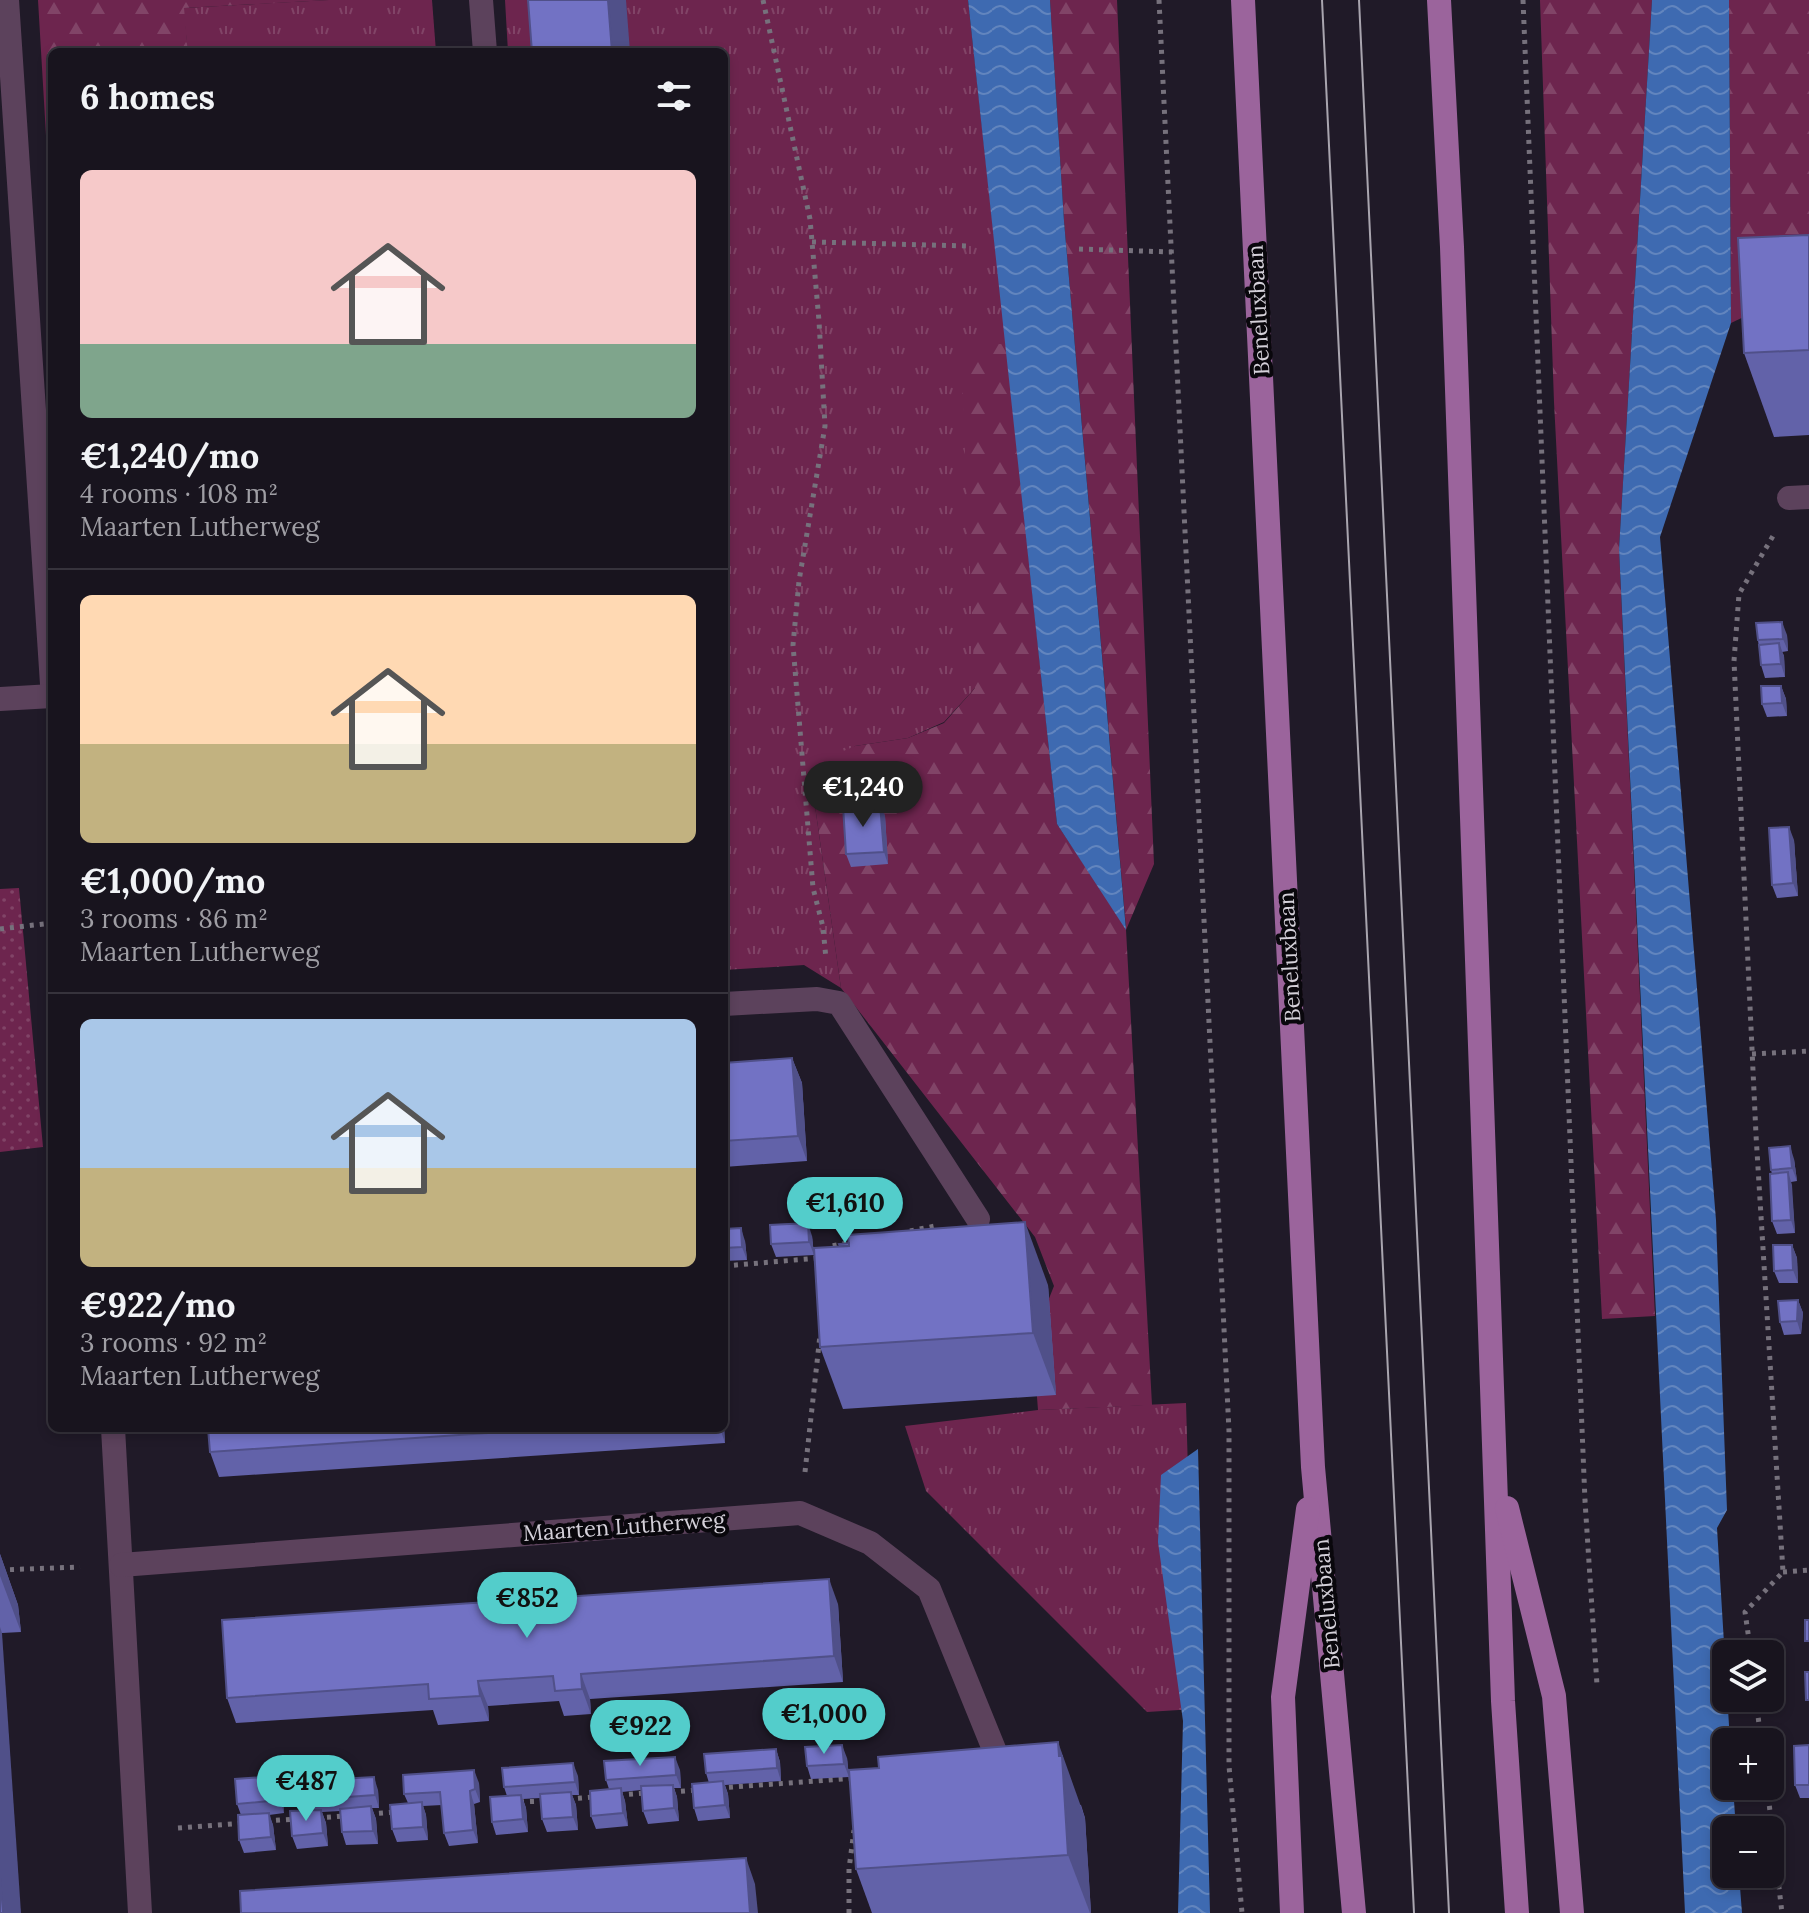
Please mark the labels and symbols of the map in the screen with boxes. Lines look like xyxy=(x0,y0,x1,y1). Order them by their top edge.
street label: Beneluxbaan xyxy=(1241,244,1275,376)
pin: €1,240 xyxy=(798,761,928,829)
street label: Beneluxbaan xyxy=(1272,891,1306,1023)
pin: €1,610 xyxy=(780,1177,910,1245)
street label: Maarten Lutherweg xyxy=(522,1505,727,1547)
street label: Beneluxbaan xyxy=(1306,1538,1346,1670)
pin: €852 xyxy=(480,1572,574,1640)
pin: €1,000 xyxy=(759,1688,889,1756)
pin: €922 xyxy=(593,1700,687,1768)
pin: €487 xyxy=(259,1755,353,1823)

